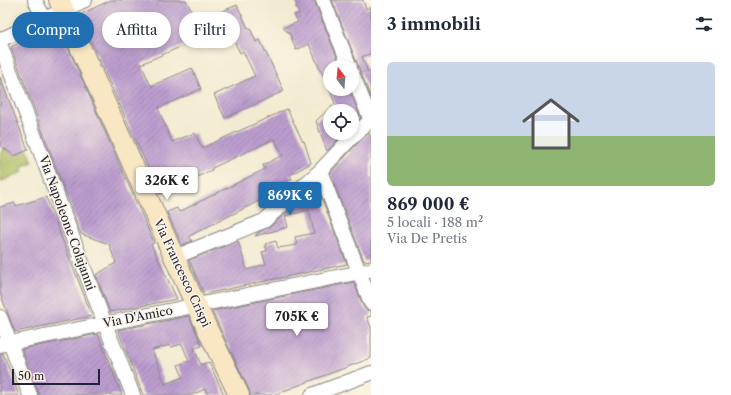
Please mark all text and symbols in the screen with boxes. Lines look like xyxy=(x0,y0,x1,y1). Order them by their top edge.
chip: Compra xyxy=(12,12,94,48)
chip: Affitta xyxy=(102,12,171,48)
chip: Filtri xyxy=(179,12,240,48)
icon: filters xyxy=(693,13,715,35)
text: 3 immobili xyxy=(387,14,481,34)
north arrow xyxy=(323,60,359,96)
map controls xyxy=(323,60,359,140)
icon: home xyxy=(515,88,587,160)
button: locate xyxy=(323,104,359,140)
street label: Via Napoleone Colajanni xyxy=(36,152,99,293)
pin: 326K € xyxy=(134,167,200,201)
text: 326K € xyxy=(145,172,189,188)
pin: 869K € xyxy=(257,182,323,216)
text: 869K € xyxy=(267,187,313,203)
text: 869 000 € xyxy=(387,194,470,214)
text: 5 locali · 188 m² xyxy=(387,214,483,230)
street label: Via Francesco Crispi xyxy=(150,215,214,330)
text: Via De Pretis xyxy=(387,230,467,246)
street label: Via D'Amico xyxy=(101,302,174,331)
pin: 705K € xyxy=(264,303,330,337)
text: 705K € xyxy=(275,308,319,324)
scale bar xyxy=(12,367,100,386)
text: 50 m xyxy=(18,369,44,383)

